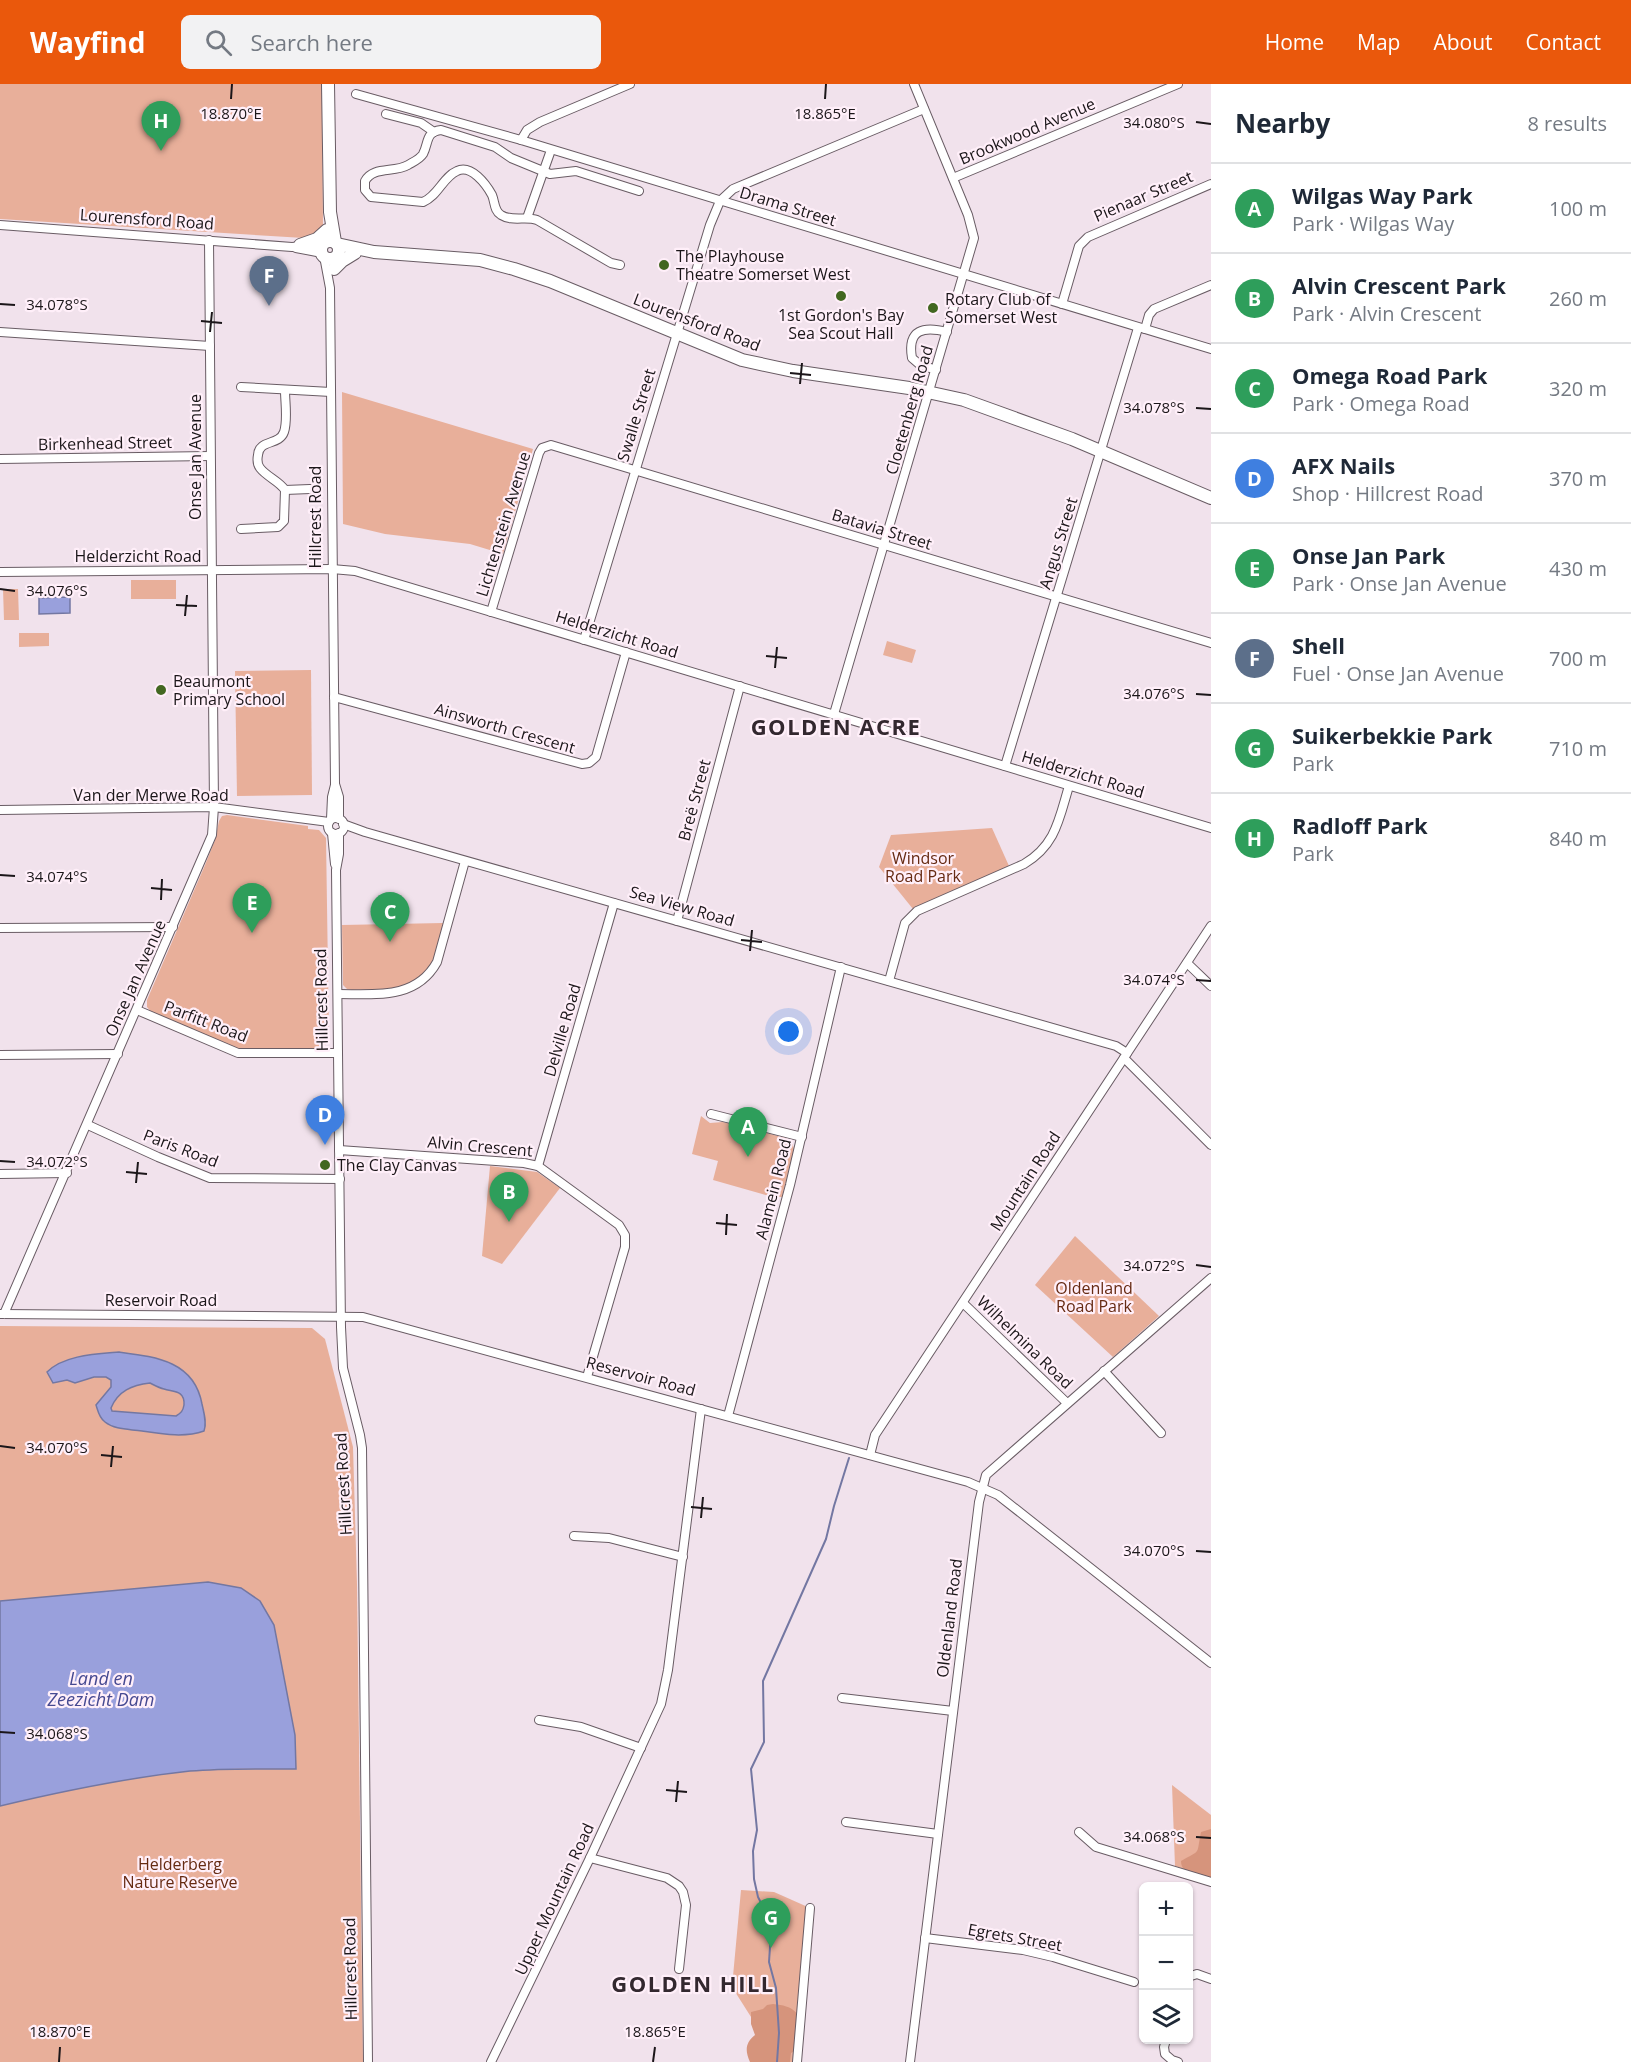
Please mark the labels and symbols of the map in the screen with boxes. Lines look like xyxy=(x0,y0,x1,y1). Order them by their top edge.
street label: Brookwood Avenue xyxy=(956,92,1098,170)
pin: H xyxy=(142,101,180,151)
text: 18.870°E xyxy=(200,103,262,123)
text: 18.865°E xyxy=(794,103,856,123)
text: 34.080°S xyxy=(1123,112,1185,132)
street label: Pienaar Street xyxy=(1090,165,1196,227)
street label: Drama Street xyxy=(737,181,839,231)
street label: Lourensford Road xyxy=(79,203,215,235)
place label: The Playhouse Theatre Somerset West xyxy=(676,245,850,285)
pin: F xyxy=(250,256,288,306)
marker: The Playhouse Theatre Somerset West xyxy=(657,258,671,272)
street label: Lourensford Road xyxy=(630,288,764,356)
place label: Rotary Club of Somerset West xyxy=(945,288,1058,328)
marker: 1st Gordon's Bay Sea Scout Hall xyxy=(834,289,848,303)
text: 34.078°S xyxy=(26,294,88,314)
marker: Rotary Club of Somerset West xyxy=(926,301,940,315)
place label: 1st Gordon's Bay Sea Scout Hall xyxy=(778,304,905,344)
street label: Cloetenberg Road xyxy=(880,343,938,477)
street label: Swalle Street xyxy=(611,366,661,464)
street label: Onse Jan Avenue xyxy=(184,394,206,520)
text: 34.078°S xyxy=(1123,397,1185,417)
street label: Birkenhead Street xyxy=(38,431,173,455)
street label: Lichtenstein Avenue xyxy=(470,449,536,599)
street label: Hillcrest Road xyxy=(304,466,326,568)
street label: Angus Street xyxy=(1034,494,1082,592)
street label: Batavia Street xyxy=(829,503,935,555)
street label: Helderzicht Road xyxy=(74,545,202,567)
text: 34.076°S xyxy=(26,580,88,600)
street label: Helderzicht Road xyxy=(553,605,681,663)
place label: Beaumont Primary School xyxy=(173,670,285,710)
marker: Beaumont Primary School xyxy=(154,683,168,697)
text: 34.076°S xyxy=(1123,683,1185,703)
street label: Ainsworth Crescent xyxy=(432,697,578,759)
district label: GOLDEN ACRE xyxy=(751,711,921,741)
street label: Helderzicht Road xyxy=(1019,745,1147,803)
street label: Breë Street xyxy=(673,756,716,843)
street label: Van der Merwe Road xyxy=(73,784,229,806)
park label: Windsor Road Park xyxy=(885,847,961,887)
text: 34.074°S xyxy=(26,866,88,886)
street label: Sea View Road xyxy=(627,881,737,931)
pin: E xyxy=(232,884,272,933)
pin: C xyxy=(370,892,410,942)
street label: Onse Jan Avenue xyxy=(99,916,171,1040)
street label: Hillcrest Road xyxy=(309,948,333,1052)
text: 34.074°S xyxy=(1123,969,1185,989)
street label: Delville Road xyxy=(538,981,586,1079)
street label: Parfitt Road xyxy=(161,995,251,1047)
your location xyxy=(774,1017,803,1046)
pin: D xyxy=(306,1096,344,1145)
pin: A xyxy=(728,1108,768,1157)
street label: Paris Road xyxy=(140,1124,222,1172)
street label: Mountain Road xyxy=(985,1127,1065,1235)
street label: Alvin Crescent xyxy=(426,1130,534,1162)
street label: Alamein Road xyxy=(750,1136,796,1242)
text: 34.072°S xyxy=(26,1151,88,1171)
place label: The Clay Canvas xyxy=(337,1154,457,1176)
marker: The Clay Canvas xyxy=(318,1158,332,1172)
pin: B xyxy=(490,1172,528,1222)
text: 34.072°S xyxy=(1123,1255,1185,1275)
park label: Oldenland Road Park xyxy=(1055,1277,1133,1317)
street label: Reservoir Road xyxy=(105,1289,217,1311)
street label: Wilhelmina Road xyxy=(972,1290,1078,1394)
street label: Reservoir Road xyxy=(584,1351,698,1401)
street label: Hillcrest Road xyxy=(329,1432,357,1536)
text: 34.070°S xyxy=(26,1437,88,1457)
text: 34.070°S xyxy=(1123,1540,1185,1560)
street label: Oldenland Road xyxy=(931,1557,967,1679)
water label: Land en Zeezicht Dam xyxy=(46,1666,155,1711)
text: 34.068°S xyxy=(26,1723,88,1743)
street label: Upper Mountain Road xyxy=(509,1819,599,1979)
text: 34.068°S xyxy=(1123,1826,1185,1846)
park label: Helderberg Nature Reserve xyxy=(122,1853,238,1893)
pin: G xyxy=(752,1898,790,1948)
street label: Hillcrest Road xyxy=(338,1917,362,2021)
street label: Egrets Street xyxy=(966,1918,1064,1956)
district label: GOLDEN HILL xyxy=(611,1968,775,1998)
text: 18.870°E xyxy=(29,2021,91,2041)
text: 18.865°E xyxy=(624,2021,686,2041)

